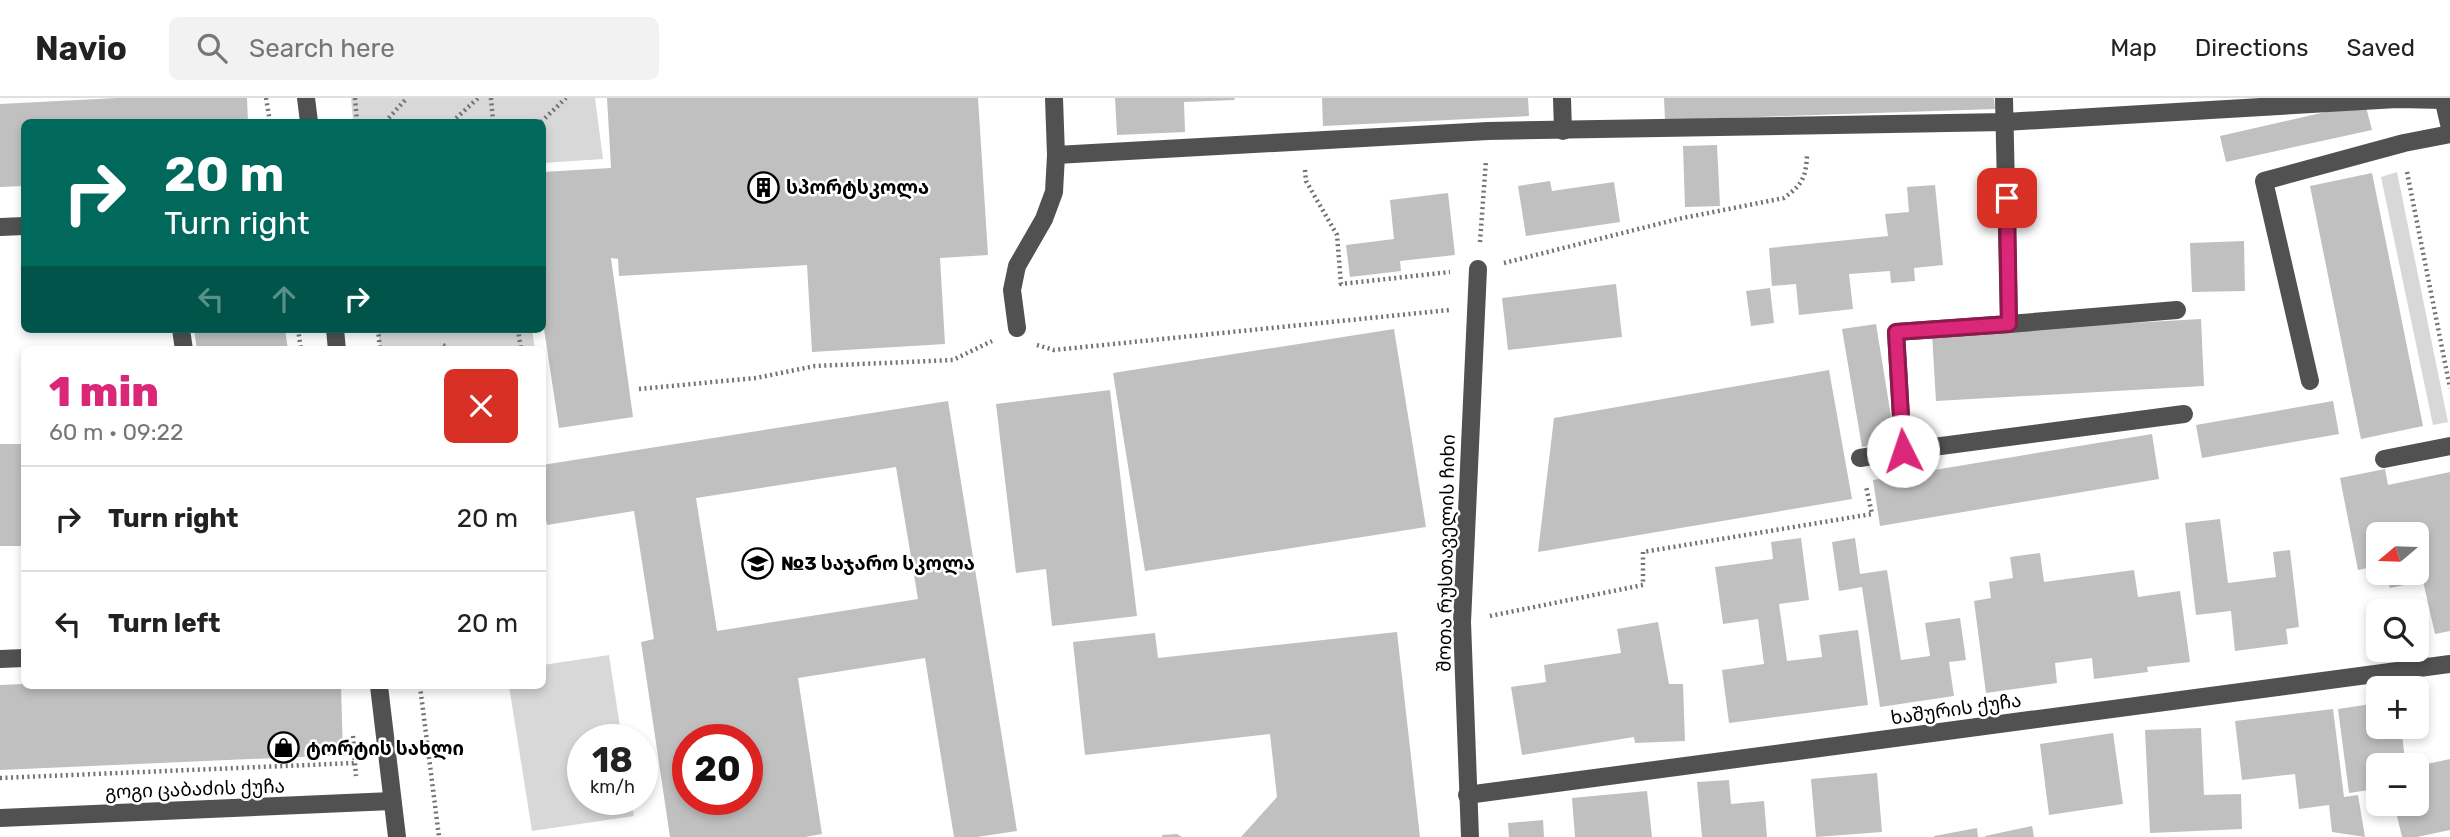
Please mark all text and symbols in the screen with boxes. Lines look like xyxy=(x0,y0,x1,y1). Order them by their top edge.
search box xyxy=(169,17,659,80)
text: Navio xyxy=(35,29,127,68)
icon: search xyxy=(193,29,231,67)
text: Search here xyxy=(249,33,395,64)
text: Map xyxy=(2110,34,2157,62)
text: Directions xyxy=(2195,34,2308,62)
text: Saved xyxy=(2346,34,2415,62)
text: 20 m xyxy=(164,145,285,203)
icon: right xyxy=(49,147,140,238)
pin xyxy=(1977,168,2037,228)
building icon: სპორტსკოლა xyxy=(746,170,780,204)
place label: სპორტსკოლა xyxy=(786,176,929,199)
icon: arrive xyxy=(1988,179,2026,217)
text: Turn right xyxy=(164,204,309,242)
icon: left xyxy=(192,280,230,318)
icon: ahead xyxy=(265,280,303,318)
icon: right xyxy=(338,280,376,318)
text: 1 min xyxy=(49,367,159,417)
button: close xyxy=(444,369,518,443)
position arrow xyxy=(1866,414,1940,488)
text: 60 m · 09:22 xyxy=(49,418,184,446)
street label: შოთა რუსთაველის ჩიხი xyxy=(1432,434,1461,672)
icon: right xyxy=(49,500,87,538)
text: Turn right xyxy=(108,503,238,534)
text: 20 m xyxy=(457,503,518,534)
north arrow xyxy=(2366,522,2429,584)
map controls xyxy=(2366,522,2429,816)
school or university icon: №3 საჯარო სკოლა xyxy=(741,546,775,580)
place label: №3 საჯარო სკოლა xyxy=(781,552,975,575)
button: search xyxy=(2366,599,2429,662)
icon: left xyxy=(49,605,87,643)
text: Turn left xyxy=(108,608,220,639)
text: 20 m xyxy=(457,608,518,639)
button: + xyxy=(2366,676,2429,739)
street label: ხაშურის ქუჩა xyxy=(1889,688,2023,730)
speed limit sign: 20 xyxy=(672,724,763,815)
shop icon: ტორტის სახლი xyxy=(266,731,300,765)
place label: ტორტის სახლი xyxy=(306,737,464,760)
text: 18 xyxy=(592,739,633,781)
button: − xyxy=(2366,753,2429,816)
street label: გოგი ცაბაძის ქუჩა xyxy=(105,774,285,804)
text: km/h xyxy=(590,776,635,798)

